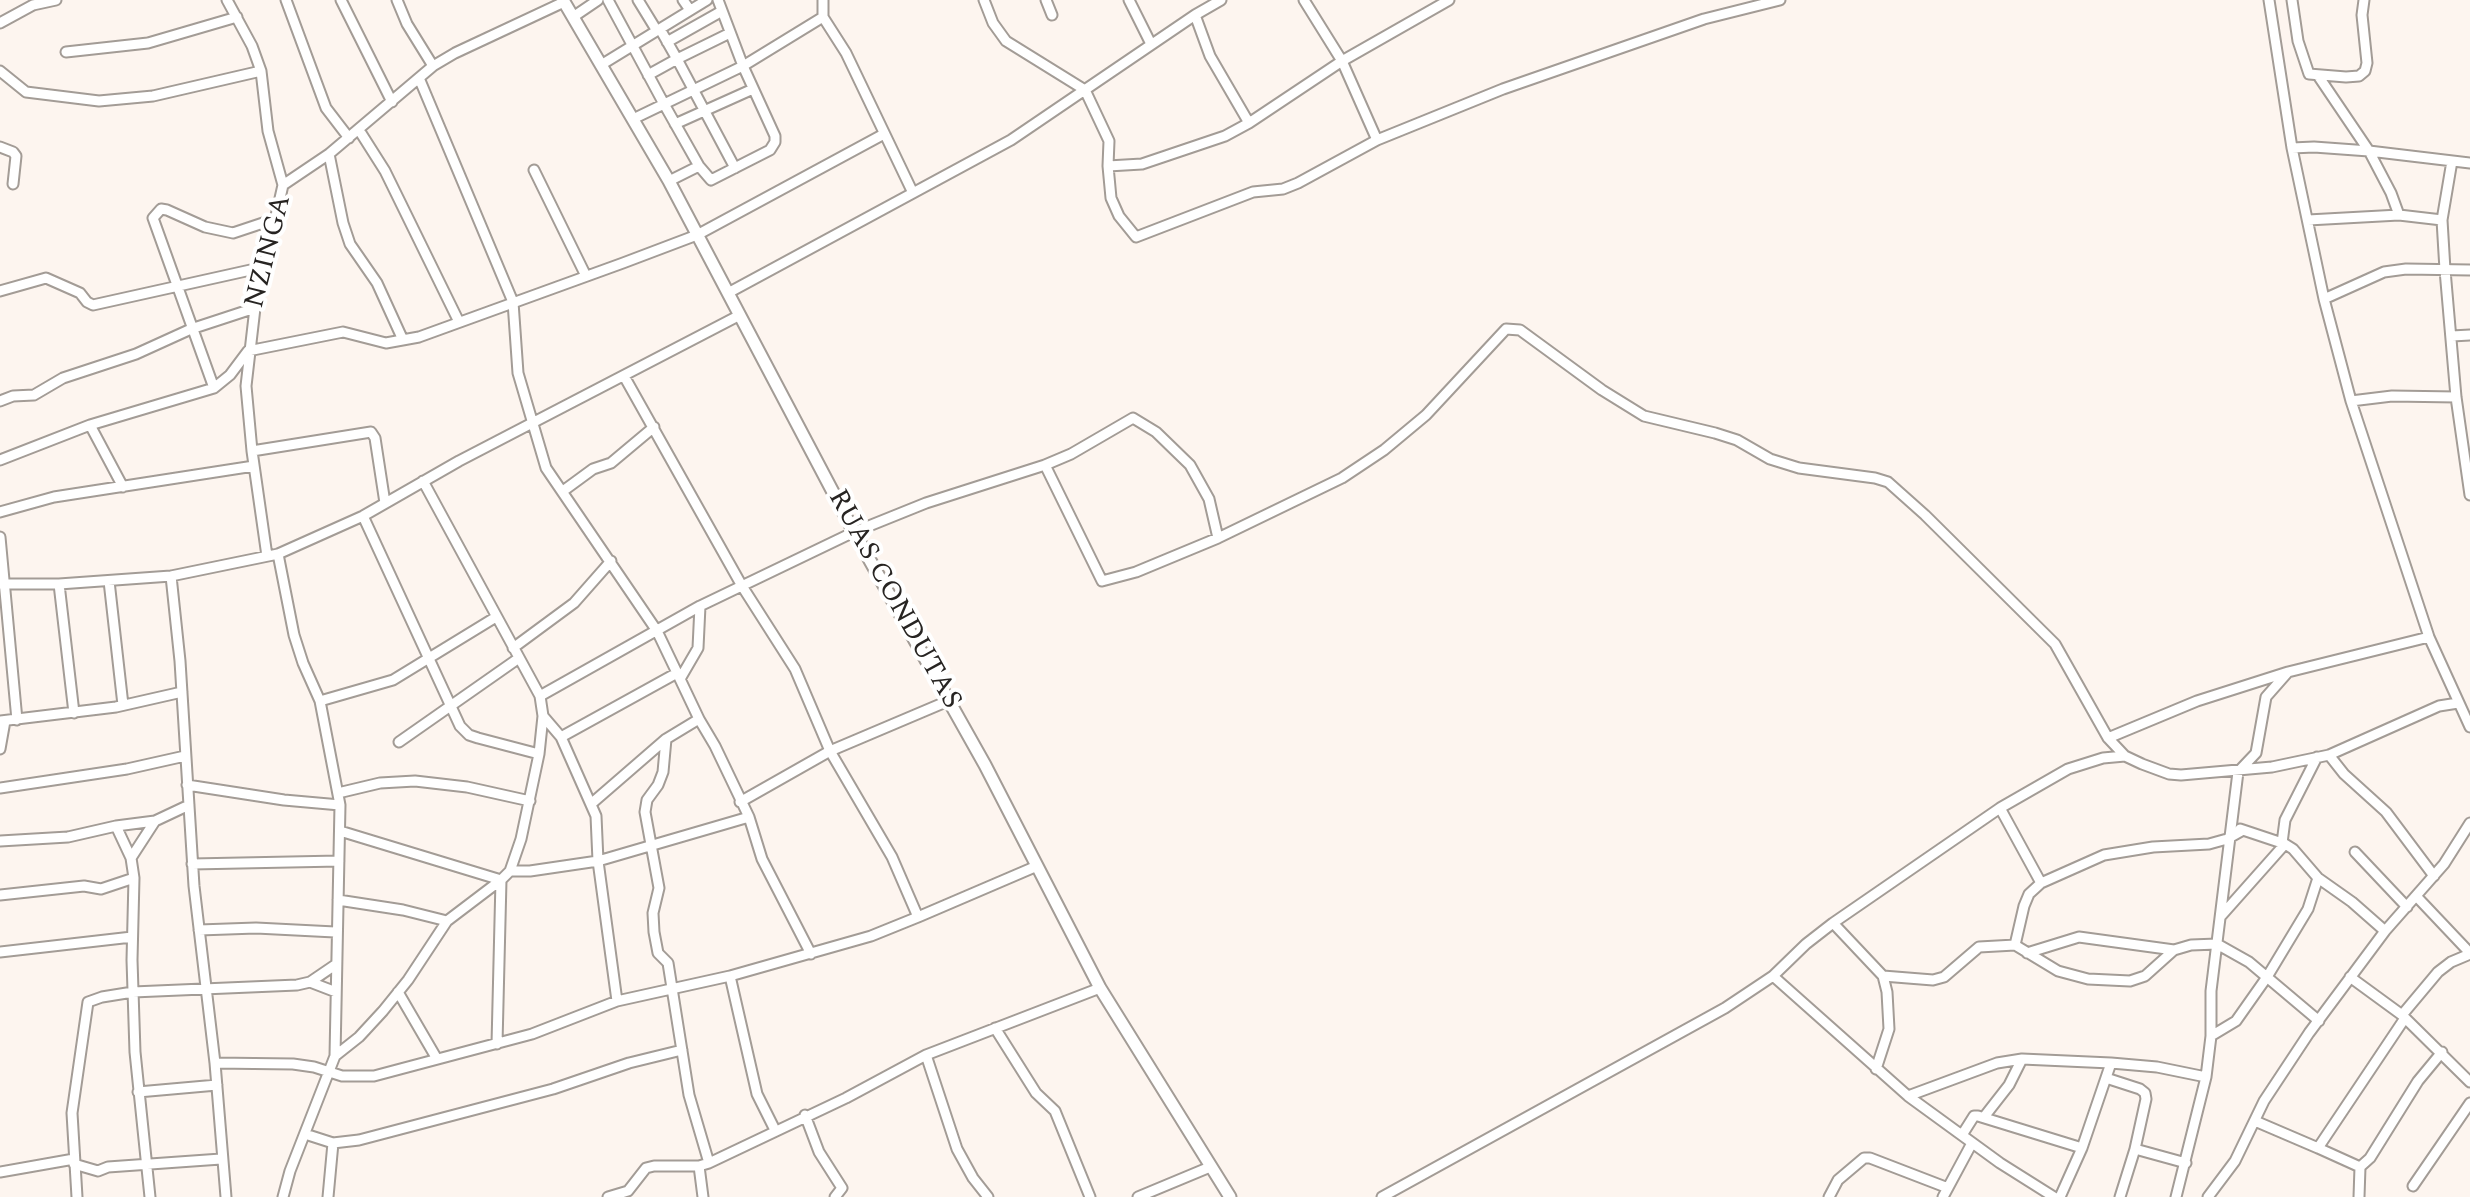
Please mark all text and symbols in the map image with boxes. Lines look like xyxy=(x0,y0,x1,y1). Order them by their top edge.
street label: NZINGA xyxy=(240,192,300,312)
street label: RUAS CONDUTAS xyxy=(819,485,967,715)

